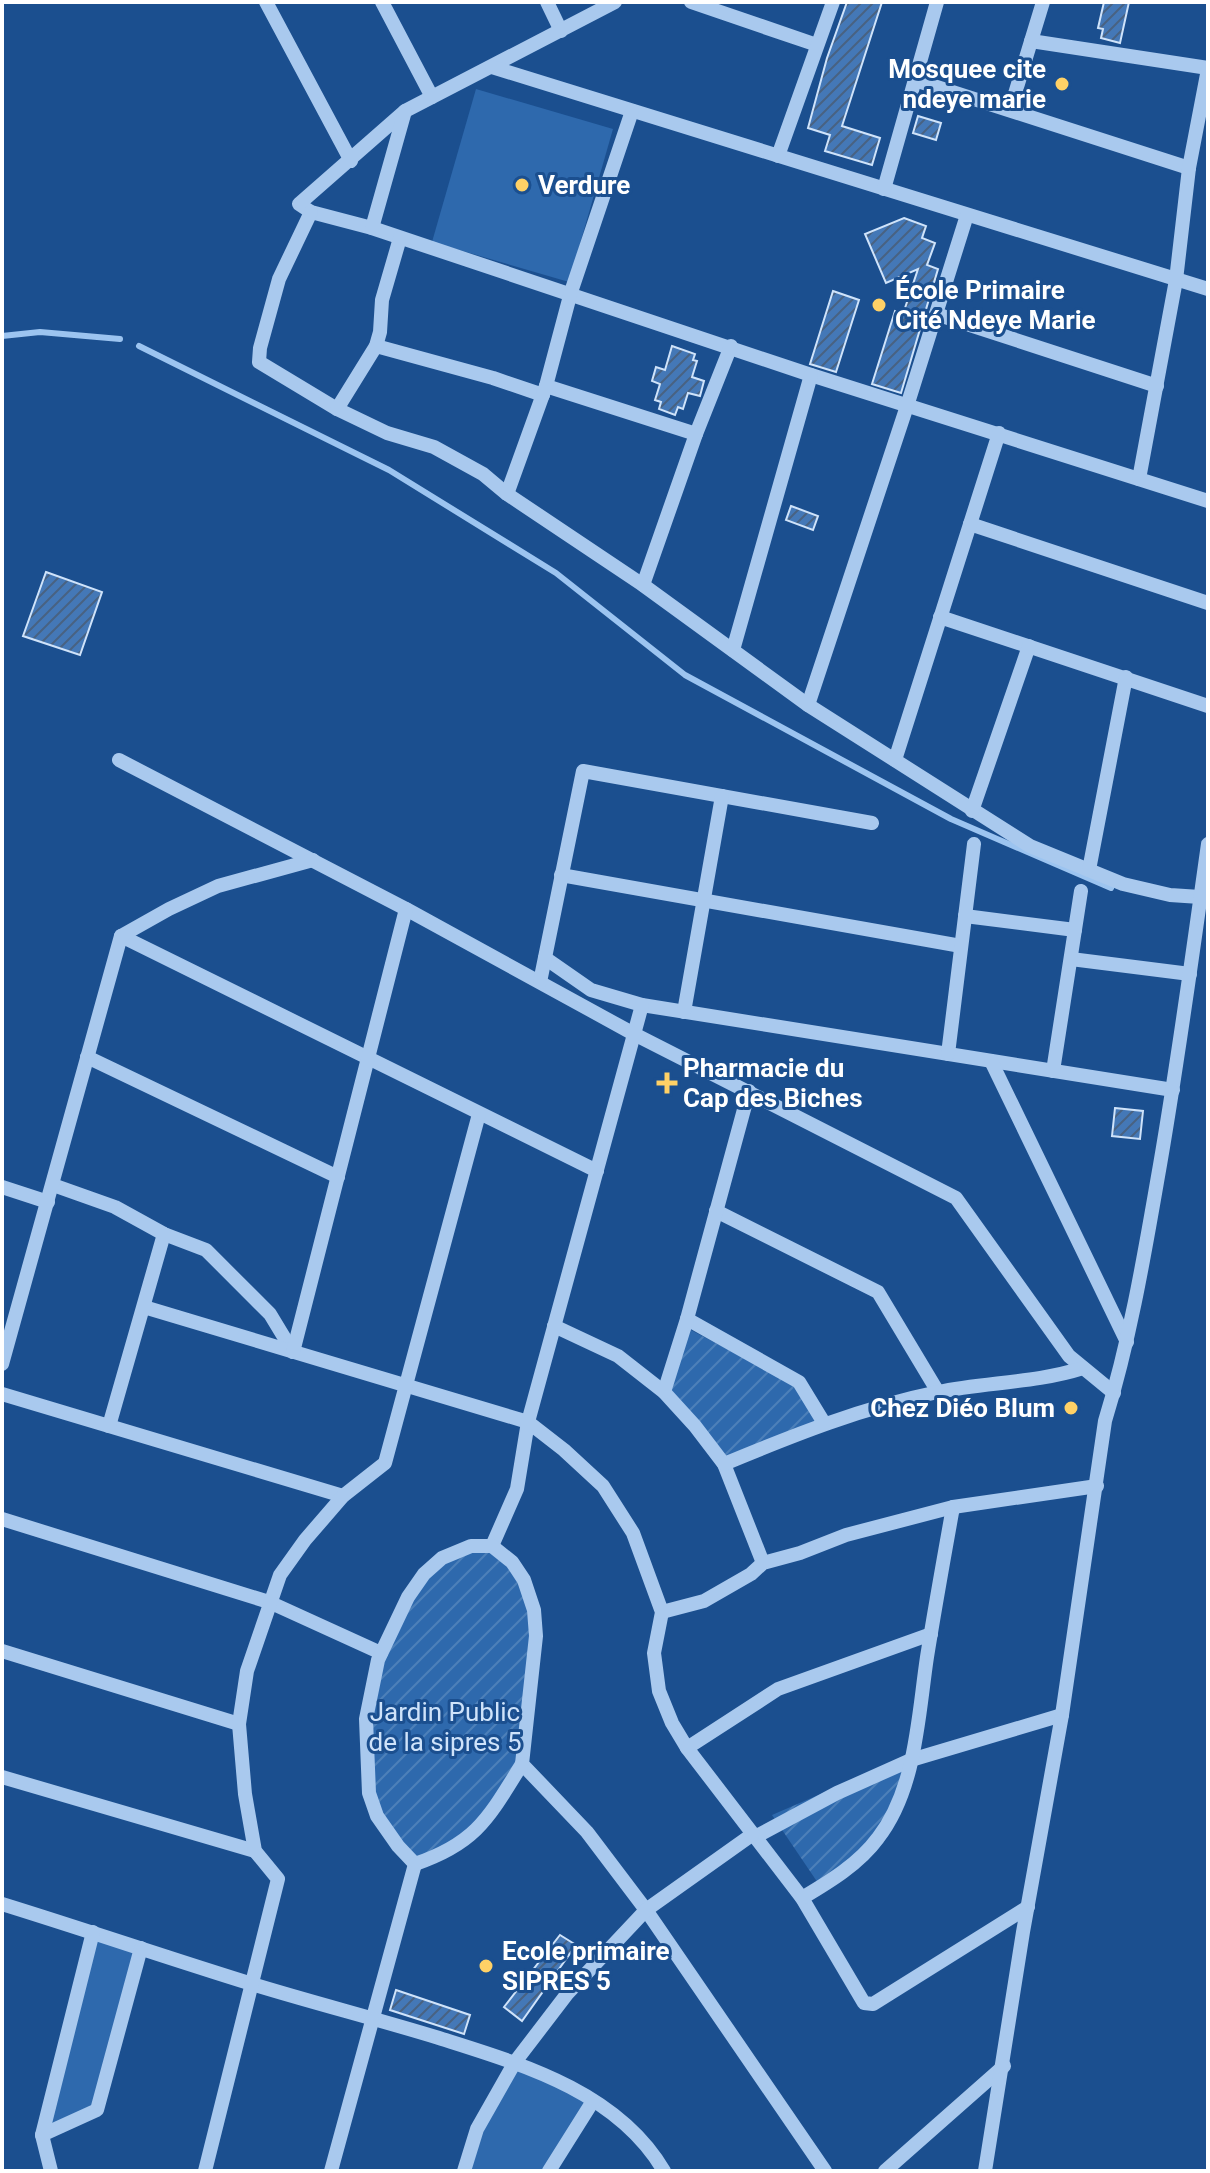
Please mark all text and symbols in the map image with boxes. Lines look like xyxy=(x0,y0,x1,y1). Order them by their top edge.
place label: Mosquee cite ndeye marie xyxy=(888,54,1046,114)
marker: Mosquee cite ndeye marie xyxy=(1053,75,1071,93)
place label: Verdure xyxy=(538,170,630,200)
marker: Verdure xyxy=(513,176,531,194)
place label: École Primaire Cité Ndeye Marie xyxy=(895,275,1096,335)
marker: École Primaire Cité Ndeye Marie xyxy=(870,296,888,314)
place label: Pharmacie du Cap des Biches xyxy=(683,1053,863,1113)
marker: Pharmacie du Cap des Biches xyxy=(658,1074,676,1092)
place label: Chez Diéo Blum xyxy=(870,1393,1055,1423)
marker: Chez Diéo Blum xyxy=(1062,1399,1080,1417)
park label: Jardin Public de la sipres 5 xyxy=(369,1697,522,1757)
place label: Ecole primaire SIPRES 5 xyxy=(502,1936,670,1996)
marker: Ecole primaire SIPRES 5 xyxy=(477,1957,495,1975)

